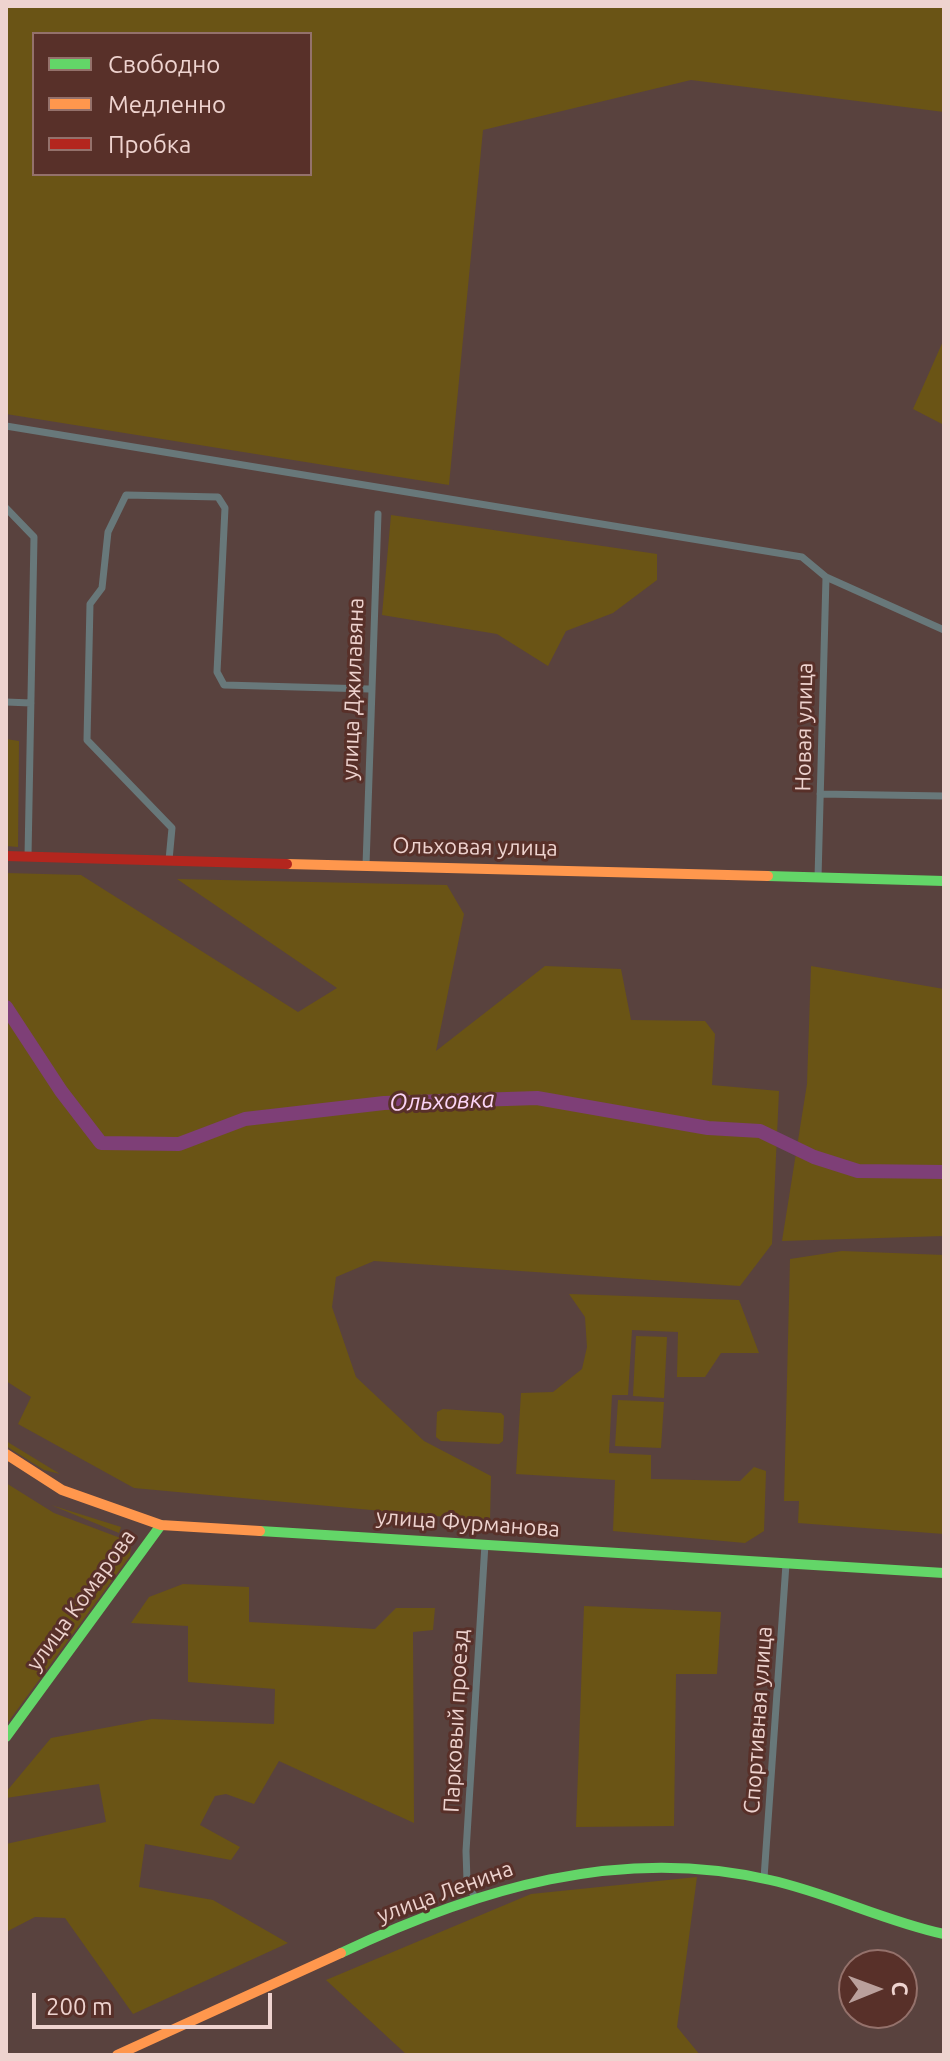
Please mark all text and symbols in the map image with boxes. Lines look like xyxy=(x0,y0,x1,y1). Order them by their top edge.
legend xyxy=(32,32,312,176)
text: Свободно xyxy=(108,51,220,78)
text: Медленно xyxy=(108,91,226,118)
text: Пробка xyxy=(108,131,191,158)
street label: улица Джилавяна xyxy=(337,597,369,781)
street label: Новая улица xyxy=(790,662,818,792)
street label: Ольховая улица xyxy=(392,832,558,862)
water label: Ольховка xyxy=(389,1085,495,1117)
street label: улица Фурманова xyxy=(375,1503,561,1543)
street label: улица Комарова xyxy=(21,1524,141,1676)
street label: Спортивная улица xyxy=(738,1625,778,1815)
street label: Парковый проезд xyxy=(438,1629,474,1813)
street label: улица Ленина xyxy=(373,1855,517,1929)
north arrow xyxy=(838,1949,918,2029)
scale bar xyxy=(36,1977,276,2027)
text: С xyxy=(888,1981,913,1996)
text: 200 m xyxy=(46,1993,113,2020)

